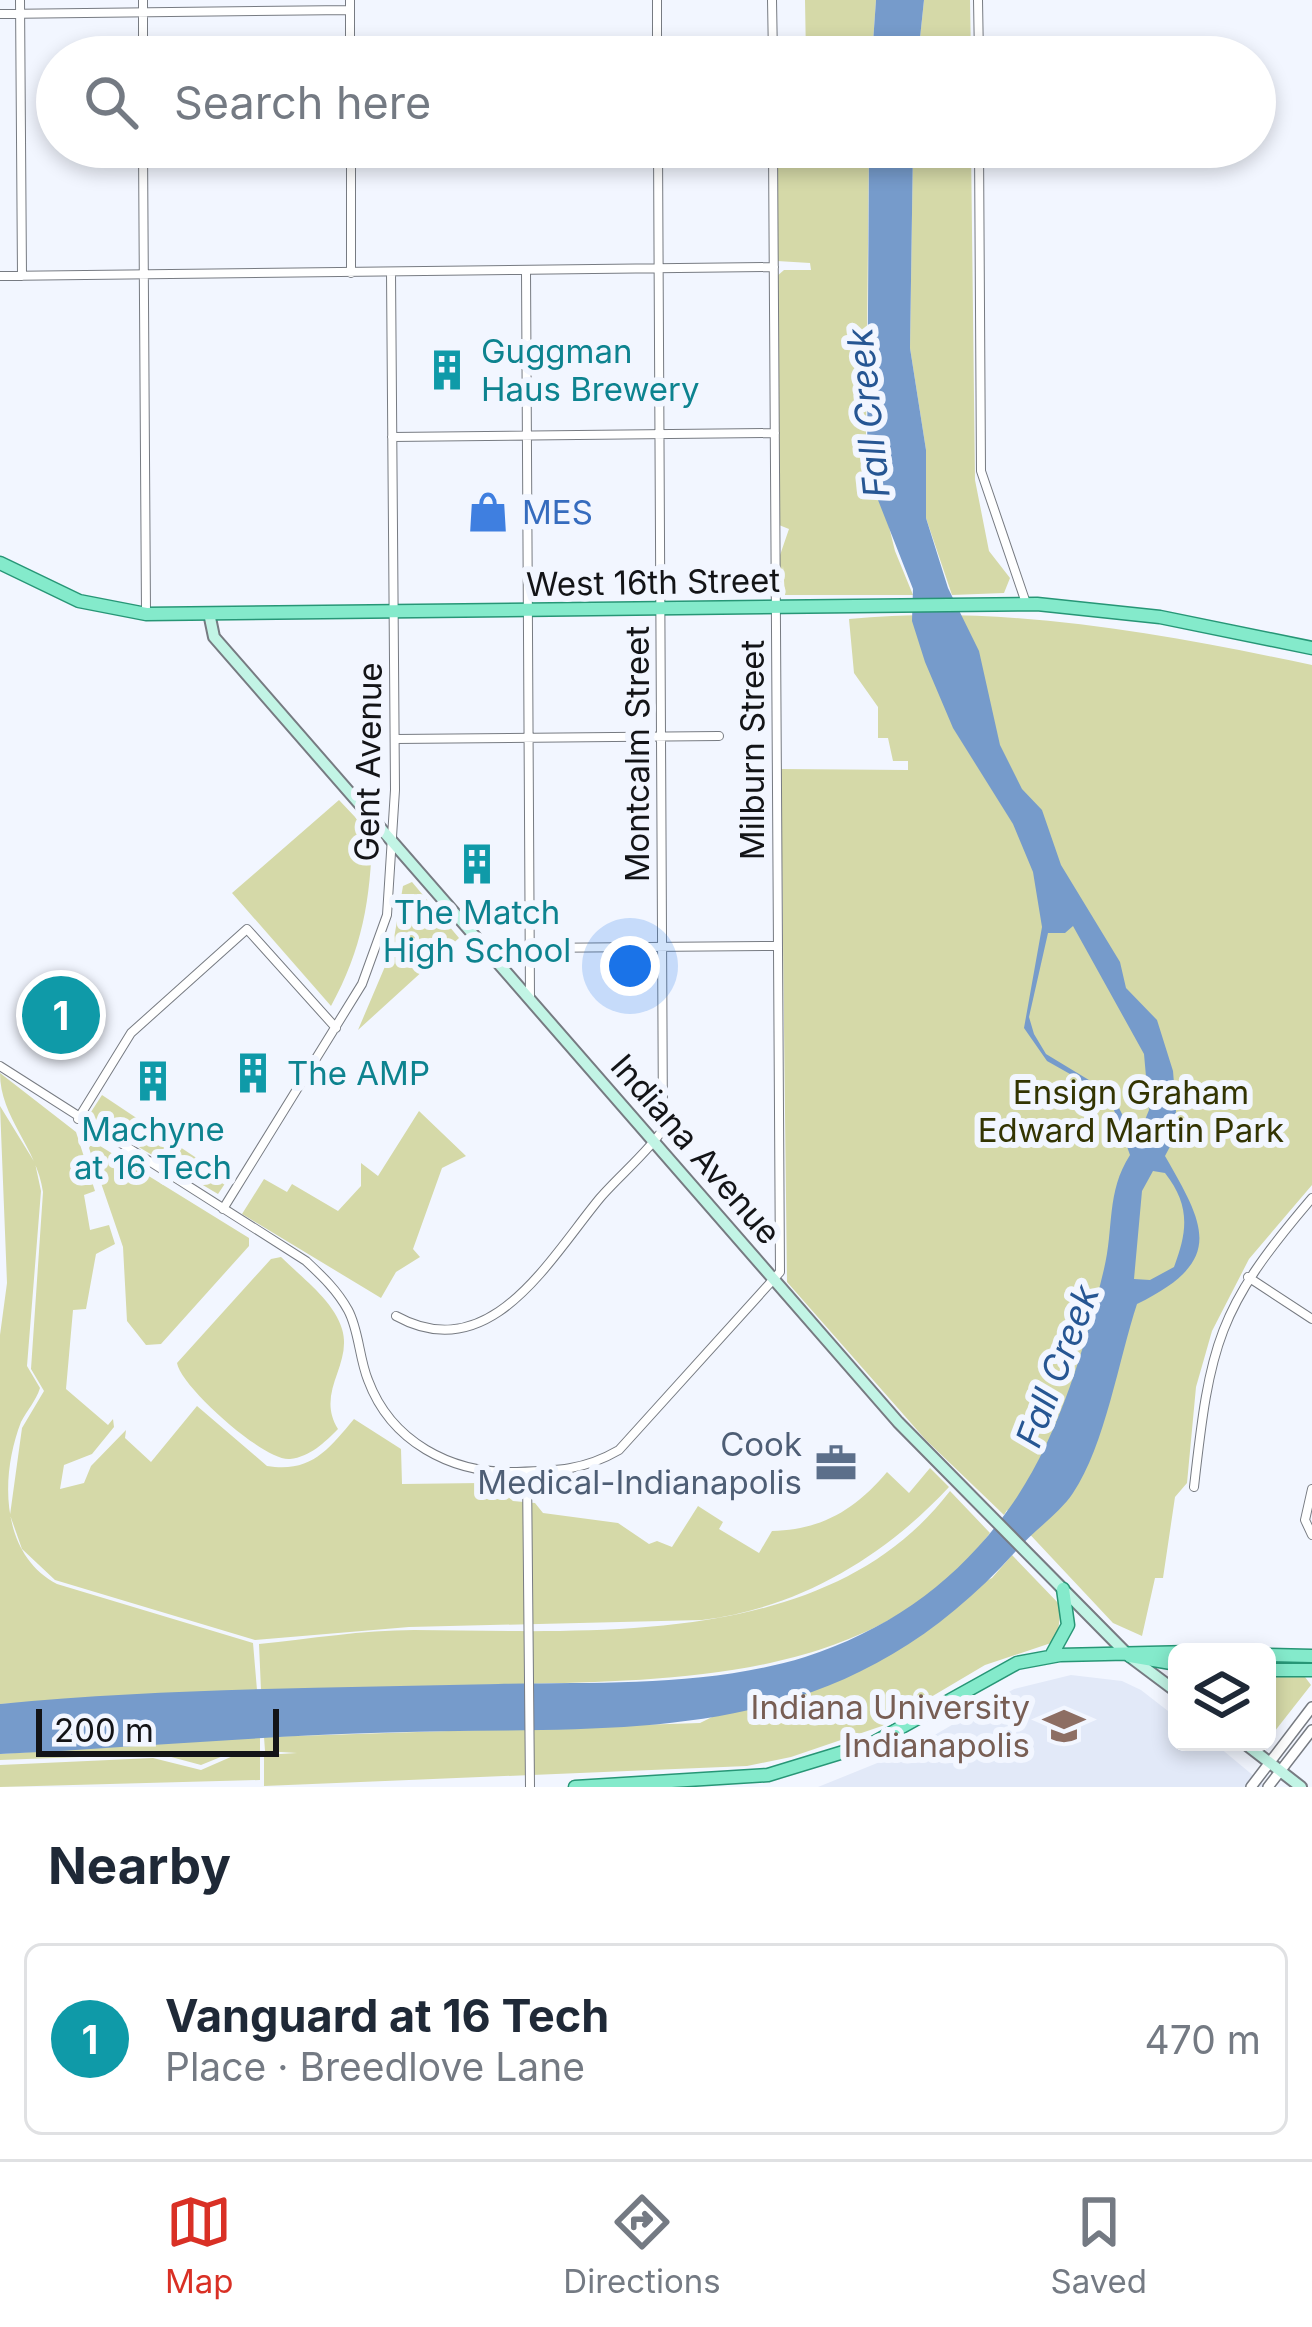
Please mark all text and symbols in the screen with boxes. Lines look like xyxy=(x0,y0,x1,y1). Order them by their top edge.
search box xyxy=(36,36,1276,168)
icon: search xyxy=(78,69,144,135)
text: Search here xyxy=(174,75,431,130)
water label: Fall Creek xyxy=(837,325,899,500)
place label: Guggman Haus Brewery xyxy=(481,331,700,409)
building icon: Guggman Haus Brewery xyxy=(424,347,470,393)
shop icon: MES xyxy=(465,489,511,535)
place label: MES xyxy=(522,492,593,532)
street label: West 16th Street xyxy=(526,560,781,604)
street label: Montcalm Street xyxy=(617,626,657,882)
street label: Milburn Street xyxy=(732,640,772,860)
street label: Gent Avenue xyxy=(346,662,390,862)
building icon: The Match High School xyxy=(454,841,500,887)
place label: The Match High School xyxy=(383,892,571,970)
your location xyxy=(600,936,660,996)
pin: 1 xyxy=(22,970,100,1060)
street label: Indiana Avenue xyxy=(603,1046,789,1252)
building icon: The AMP xyxy=(230,1050,276,1096)
place label: The AMP xyxy=(287,1053,430,1093)
building icon: Machyne at 16 Tech xyxy=(130,1058,176,1104)
park label: Ensign Graham Edward Martin Park xyxy=(978,1072,1284,1150)
place label: Machyne at 16 Tech xyxy=(74,1109,232,1187)
water label: Fall Creek xyxy=(1006,1278,1108,1453)
place label: Cook Medical-Indianapolis xyxy=(477,1424,802,1502)
office icon: Cook Medical-Indianapolis xyxy=(813,1440,859,1486)
map controls xyxy=(1168,1643,1276,1751)
button: layers xyxy=(1168,1643,1276,1751)
place label: Indiana University Indianapolis xyxy=(751,1687,1030,1765)
scale bar xyxy=(36,1703,279,1756)
school or university icon: Indiana University Indianapolis xyxy=(1041,1703,1087,1749)
text: 200 m xyxy=(54,1710,154,1750)
text: Nearby xyxy=(48,1835,231,1896)
text: Vanguard at 16 Tech xyxy=(165,1988,609,2043)
text: 1 xyxy=(82,2016,98,2063)
text: 470 m xyxy=(1145,2016,1261,2063)
text: Place · Breedlove Lane xyxy=(165,2043,585,2090)
tab: Map xyxy=(165,2189,233,2301)
tab: Directions xyxy=(563,2189,721,2301)
tab: Saved xyxy=(1050,2189,1147,2301)

